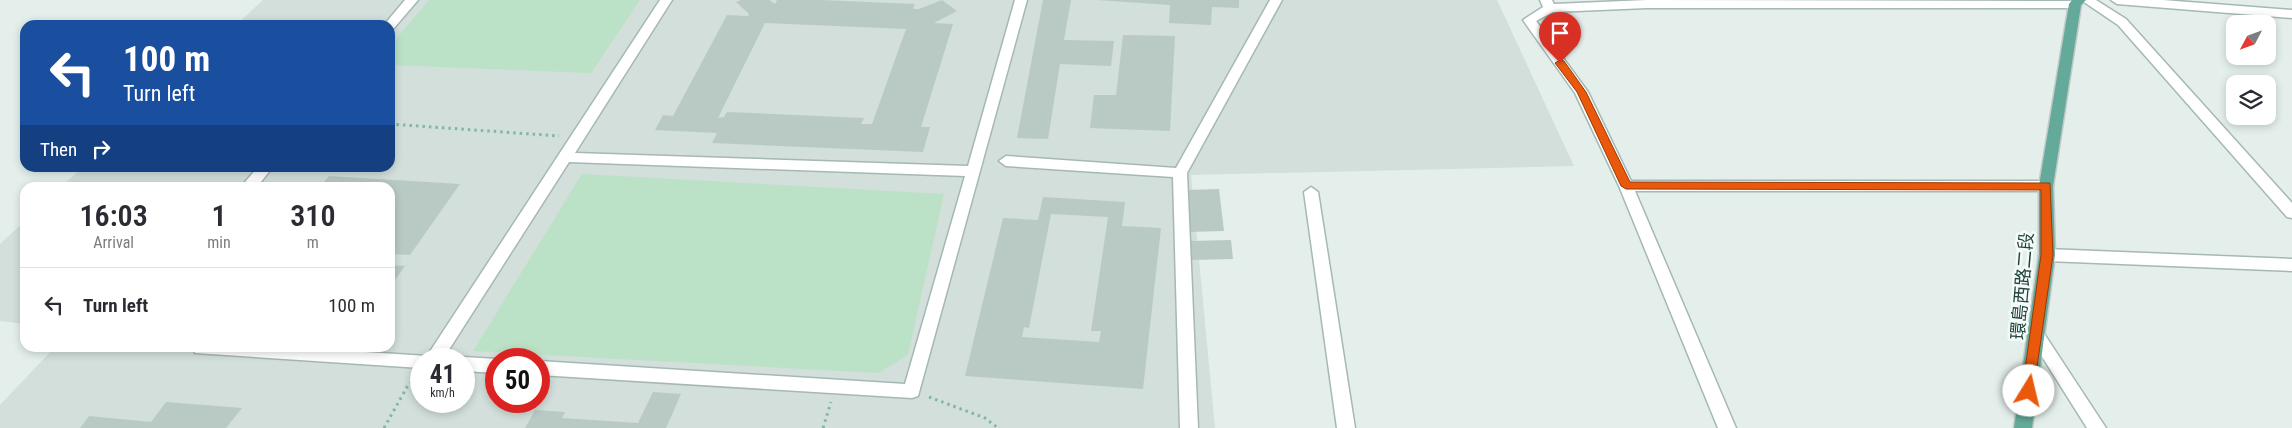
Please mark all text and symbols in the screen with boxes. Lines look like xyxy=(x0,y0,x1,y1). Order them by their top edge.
pin xyxy=(1539,12,1581,63)
north arrow xyxy=(2226,15,2276,65)
map controls xyxy=(2226,15,2276,125)
icon: arrive xyxy=(1546,19,1574,47)
text: 100 m xyxy=(123,39,210,80)
icon: left xyxy=(40,40,105,105)
button: layers xyxy=(2226,75,2276,125)
text: Turn left xyxy=(123,81,195,106)
icon: right xyxy=(87,135,115,163)
text: Then xyxy=(40,138,77,161)
text: 16:03 xyxy=(79,198,148,233)
text: 1 xyxy=(211,198,227,233)
text: 310 xyxy=(290,198,335,233)
street label: 環島西路二段 xyxy=(2007,231,2037,341)
text: Arrival xyxy=(93,233,134,252)
text: min xyxy=(207,233,231,252)
text: m xyxy=(307,233,319,252)
icon: left xyxy=(40,291,68,319)
text: Turn left xyxy=(83,294,148,317)
text: 100 m xyxy=(328,294,375,317)
speed limit sign: 50 xyxy=(485,348,550,413)
text: 41 xyxy=(430,360,455,389)
position arrow xyxy=(2002,364,2054,416)
text: km/h xyxy=(430,386,455,400)

